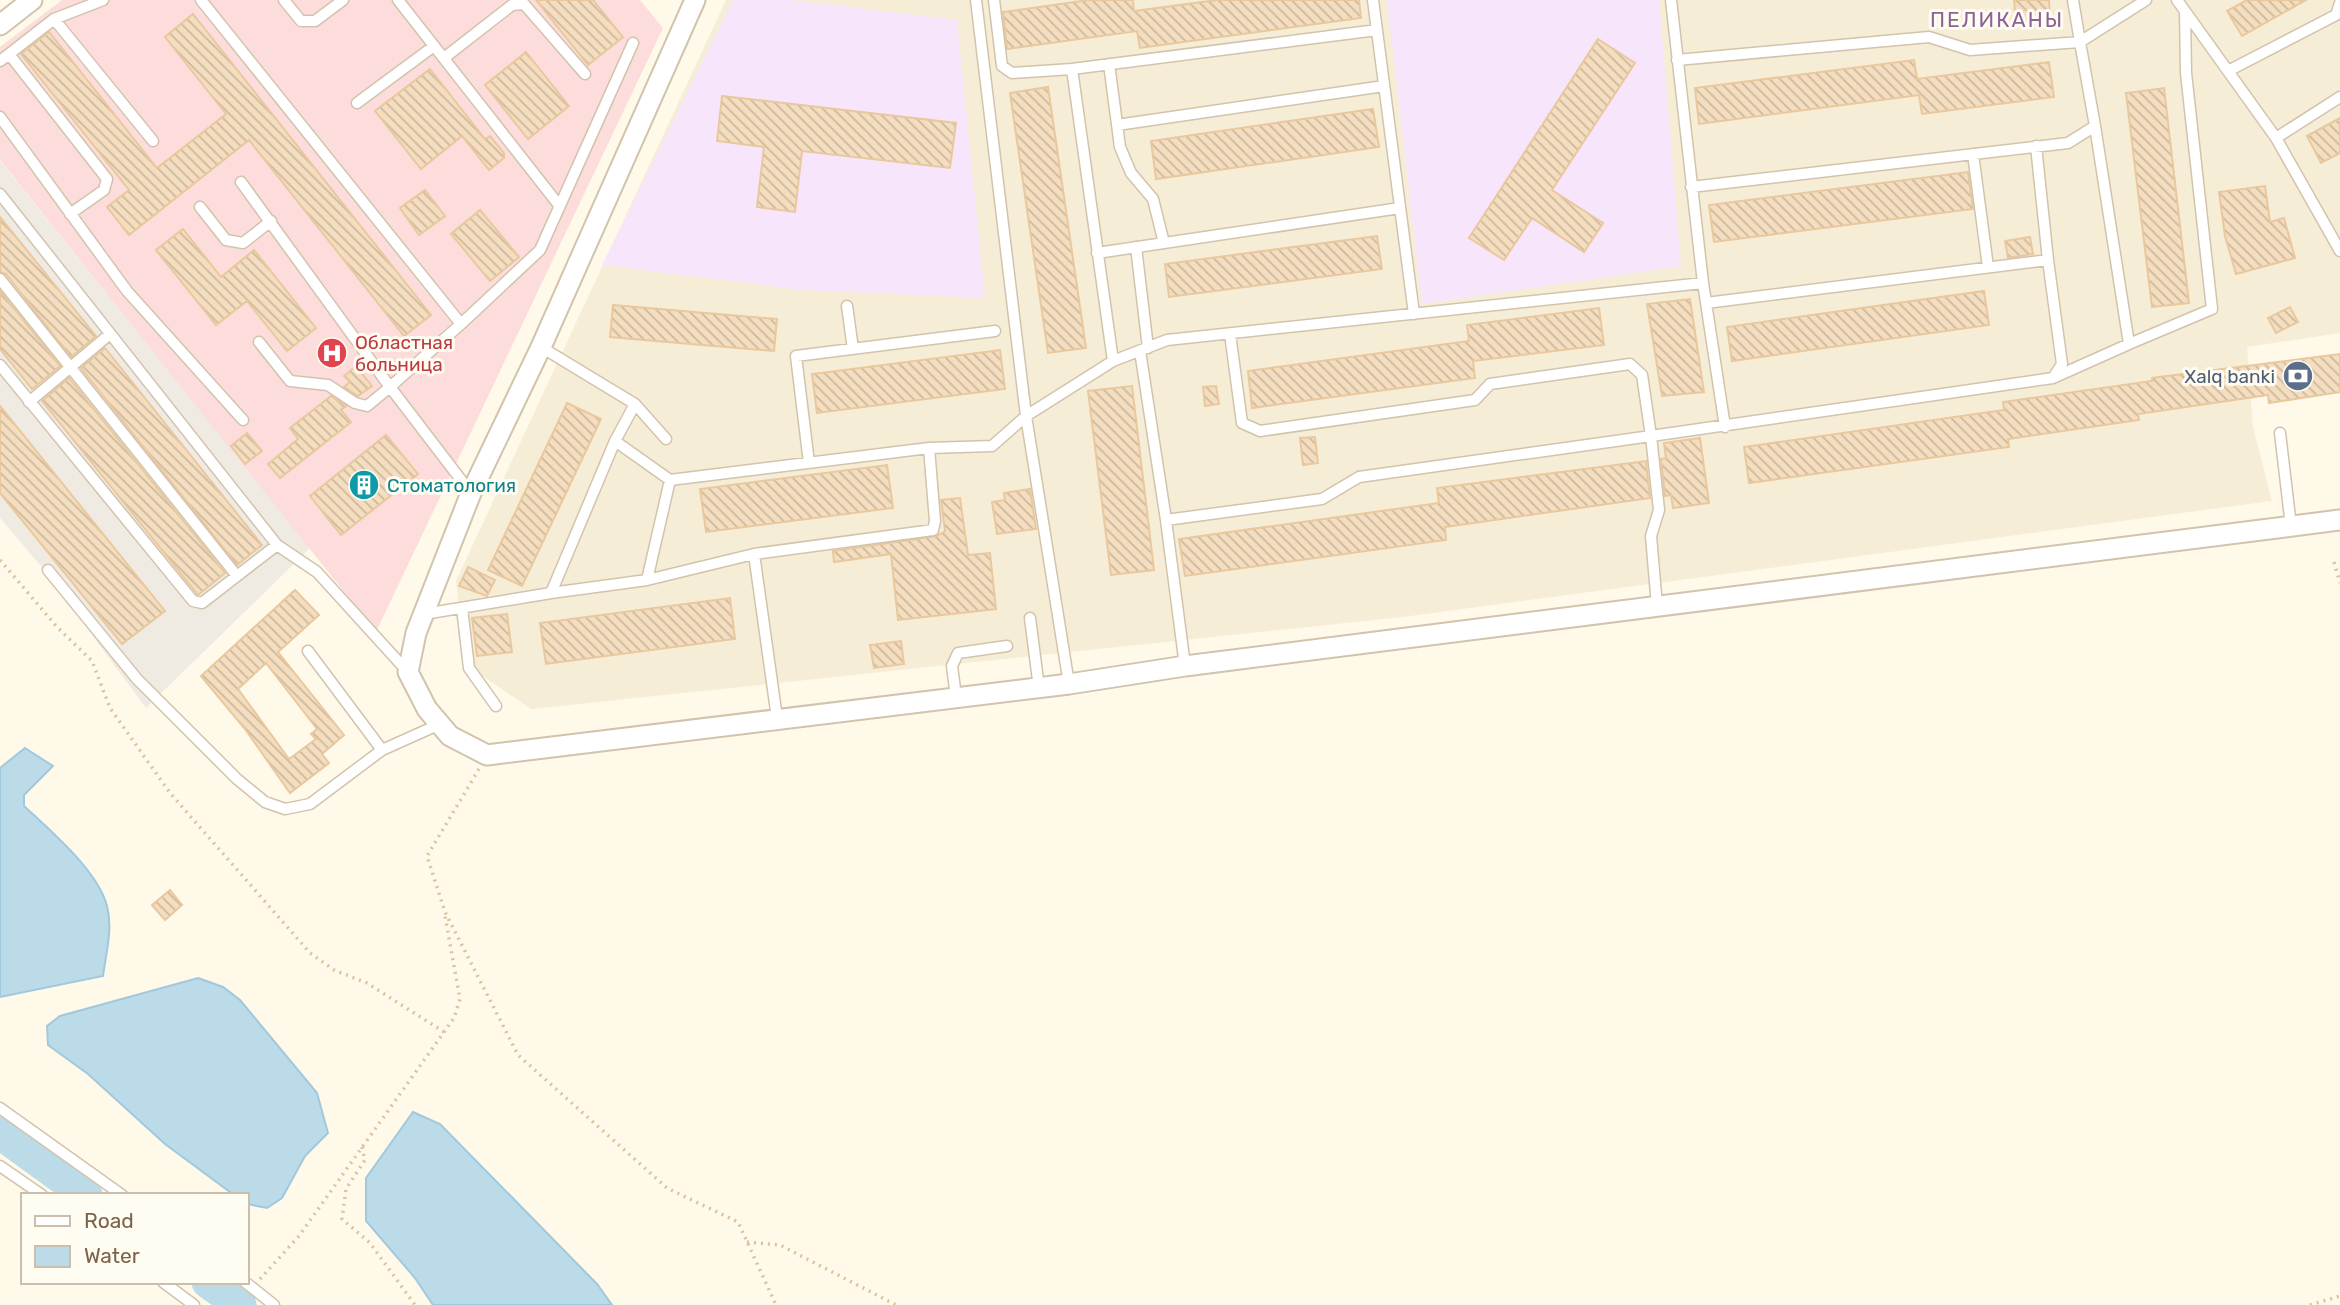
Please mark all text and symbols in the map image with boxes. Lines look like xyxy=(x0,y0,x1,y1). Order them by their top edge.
district label: ПЕЛИКАНЫ xyxy=(1930,7,2064,32)
place label: Областная больница xyxy=(355,331,453,376)
hospital icon: Областная больница xyxy=(315,336,349,370)
bank icon: Xalq banki xyxy=(2281,359,2315,393)
place label: Xalq banki xyxy=(2184,365,2275,388)
building icon: Стоматология xyxy=(347,468,381,502)
place label: Стоматология xyxy=(387,474,516,497)
legend xyxy=(21,1193,248,1284)
text: Road xyxy=(84,1208,134,1233)
text: Water xyxy=(84,1243,140,1268)

